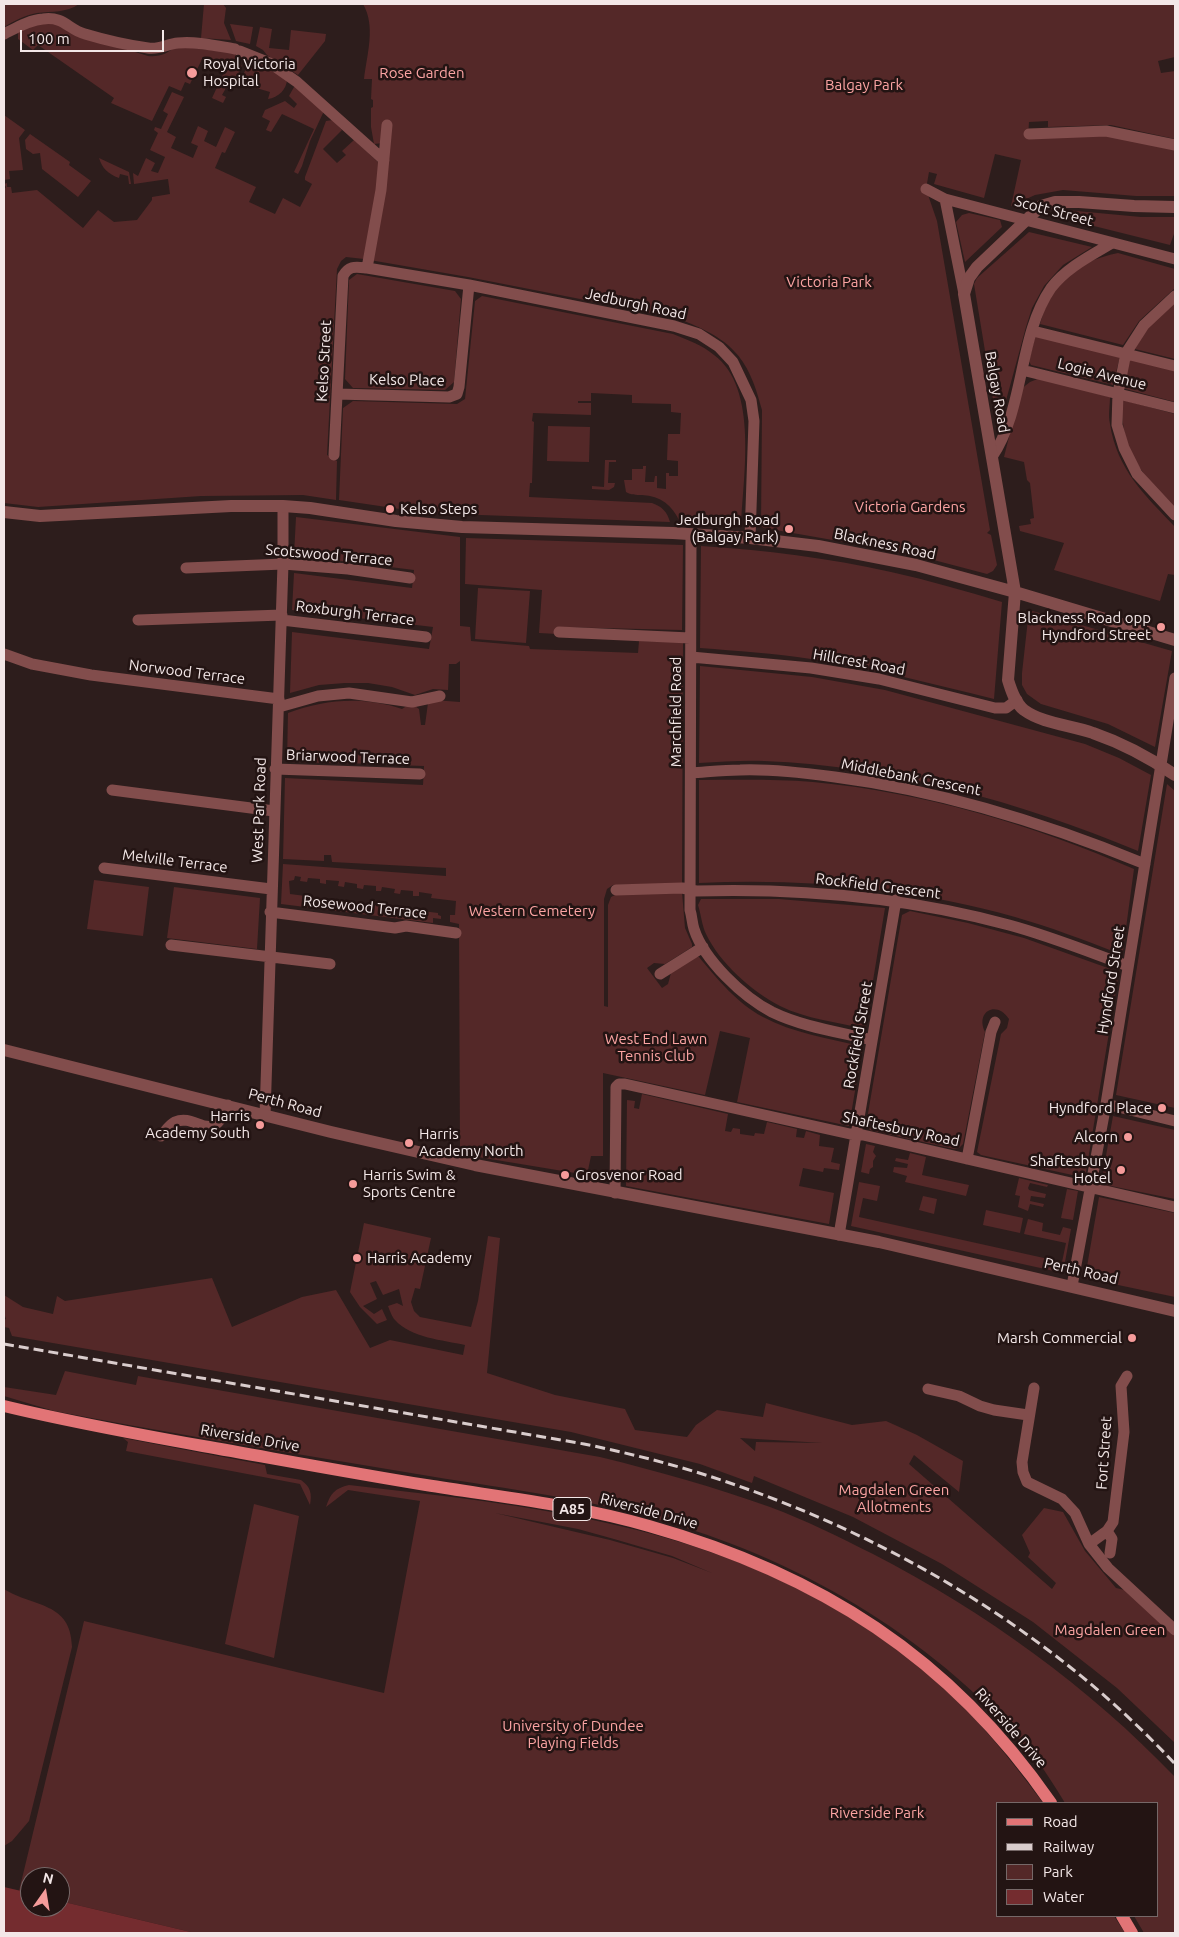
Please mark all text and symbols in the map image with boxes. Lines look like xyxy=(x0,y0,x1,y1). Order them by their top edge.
scale bar xyxy=(22,20,166,52)
text: 100 m xyxy=(28,30,70,47)
place label: Royal Victoria Hospital xyxy=(203,55,296,90)
park label: Rose Garden xyxy=(379,64,465,82)
marker: Royal Victoria Hospital xyxy=(185,66,199,80)
park label: Balgay Park xyxy=(825,76,903,94)
street label: Scott Street xyxy=(1013,192,1095,230)
park label: Victoria Park xyxy=(786,273,872,291)
street label: Jedburgh Road xyxy=(584,285,688,323)
street label: Kelso Street xyxy=(313,320,335,402)
street label: Balgay Road xyxy=(981,350,1013,434)
street label: Logie Avenue xyxy=(1056,354,1148,394)
street label: Kelso Place xyxy=(369,370,445,390)
park label: Victoria Gardens xyxy=(854,498,966,516)
place label: Kelso Steps xyxy=(400,500,477,518)
marker: Kelso Steps xyxy=(384,503,396,515)
place label: Jedburgh Road (Balgay Park) xyxy=(676,511,779,546)
marker: Jedburgh Road (Balgay Park) xyxy=(783,523,795,535)
street label: Blackness Road xyxy=(832,524,938,564)
street label: Scotswood Terrace xyxy=(265,540,393,570)
street label: Roxburgh Terrace xyxy=(295,597,415,629)
place label: Blackness Road opp Hyndford Street xyxy=(1018,609,1151,644)
marker: Blackness Road opp Hyndford Street xyxy=(1155,621,1167,633)
street label: Hillcrest Road xyxy=(811,645,907,679)
street label: Norwood Terrace xyxy=(128,656,246,688)
street label: Marchfield Road xyxy=(667,657,685,767)
street label: Briarwood Terrace xyxy=(286,746,410,768)
street label: Middlebank Crescent xyxy=(840,755,982,799)
street label: West Park Road xyxy=(248,757,270,863)
street label: Melville Terrace xyxy=(121,846,229,876)
street label: Rockfield Crescent xyxy=(814,869,942,903)
street label: Rosewood Terrace xyxy=(302,892,428,922)
park label: Western Cemetery xyxy=(469,902,595,920)
street label: Hyndford Street xyxy=(1094,925,1128,1035)
street label: Rockfield Street xyxy=(840,980,876,1090)
park label: West End Lawn Tennis Club xyxy=(605,1030,707,1065)
street label: Perth Road xyxy=(246,1085,324,1121)
place label: Hyndford Place xyxy=(1049,1099,1152,1117)
marker: Hyndford Place xyxy=(1156,1102,1168,1114)
place label: Harris Academy South xyxy=(145,1107,250,1142)
street label: Shaftesbury Road xyxy=(841,1108,961,1150)
marker: Harris Academy South xyxy=(254,1119,266,1131)
place label: Harris Academy North xyxy=(419,1125,524,1160)
place label: Alcorn xyxy=(1074,1128,1118,1146)
marker: Alcorn xyxy=(1122,1131,1134,1143)
marker: Harris Academy North xyxy=(403,1137,415,1149)
place label: Shaftesbury Hotel xyxy=(1030,1152,1111,1187)
marker: Shaftesbury Hotel xyxy=(1115,1164,1127,1176)
place label: Harris Swim & Sports Centre xyxy=(363,1166,456,1201)
place label: Grosvenor Road xyxy=(575,1166,683,1184)
marker: Grosvenor Road xyxy=(559,1169,571,1181)
marker: Harris Swim & Sports Centre xyxy=(347,1178,359,1190)
place label: Harris Academy xyxy=(367,1249,472,1267)
marker: Harris Academy xyxy=(351,1252,363,1264)
street label: Perth Road xyxy=(1042,1254,1120,1288)
place label: Marsh Commercial xyxy=(997,1329,1122,1347)
marker: Marsh Commercial xyxy=(1126,1332,1138,1344)
street label: Fort Street xyxy=(1092,1416,1116,1490)
street label: Riverside Drive xyxy=(199,1420,301,1456)
park label: Magdalen Green Allotments xyxy=(839,1481,949,1516)
street label: Riverside Drive xyxy=(598,1489,700,1533)
road number: A85 xyxy=(553,1498,591,1520)
park label: Magdalen Green xyxy=(1055,1621,1165,1639)
street label: Riverside Drive xyxy=(971,1684,1051,1772)
park label: University of Dundee Playing Fields xyxy=(502,1717,644,1752)
legend xyxy=(996,1802,1159,1917)
park label: Riverside Park xyxy=(830,1804,924,1822)
text: Road xyxy=(1043,1813,1078,1830)
text: Railway xyxy=(1043,1838,1094,1855)
text: Park xyxy=(1043,1863,1073,1880)
north arrow xyxy=(20,1867,70,1917)
text: N xyxy=(41,1869,55,1887)
text: Water xyxy=(1043,1888,1084,1905)

